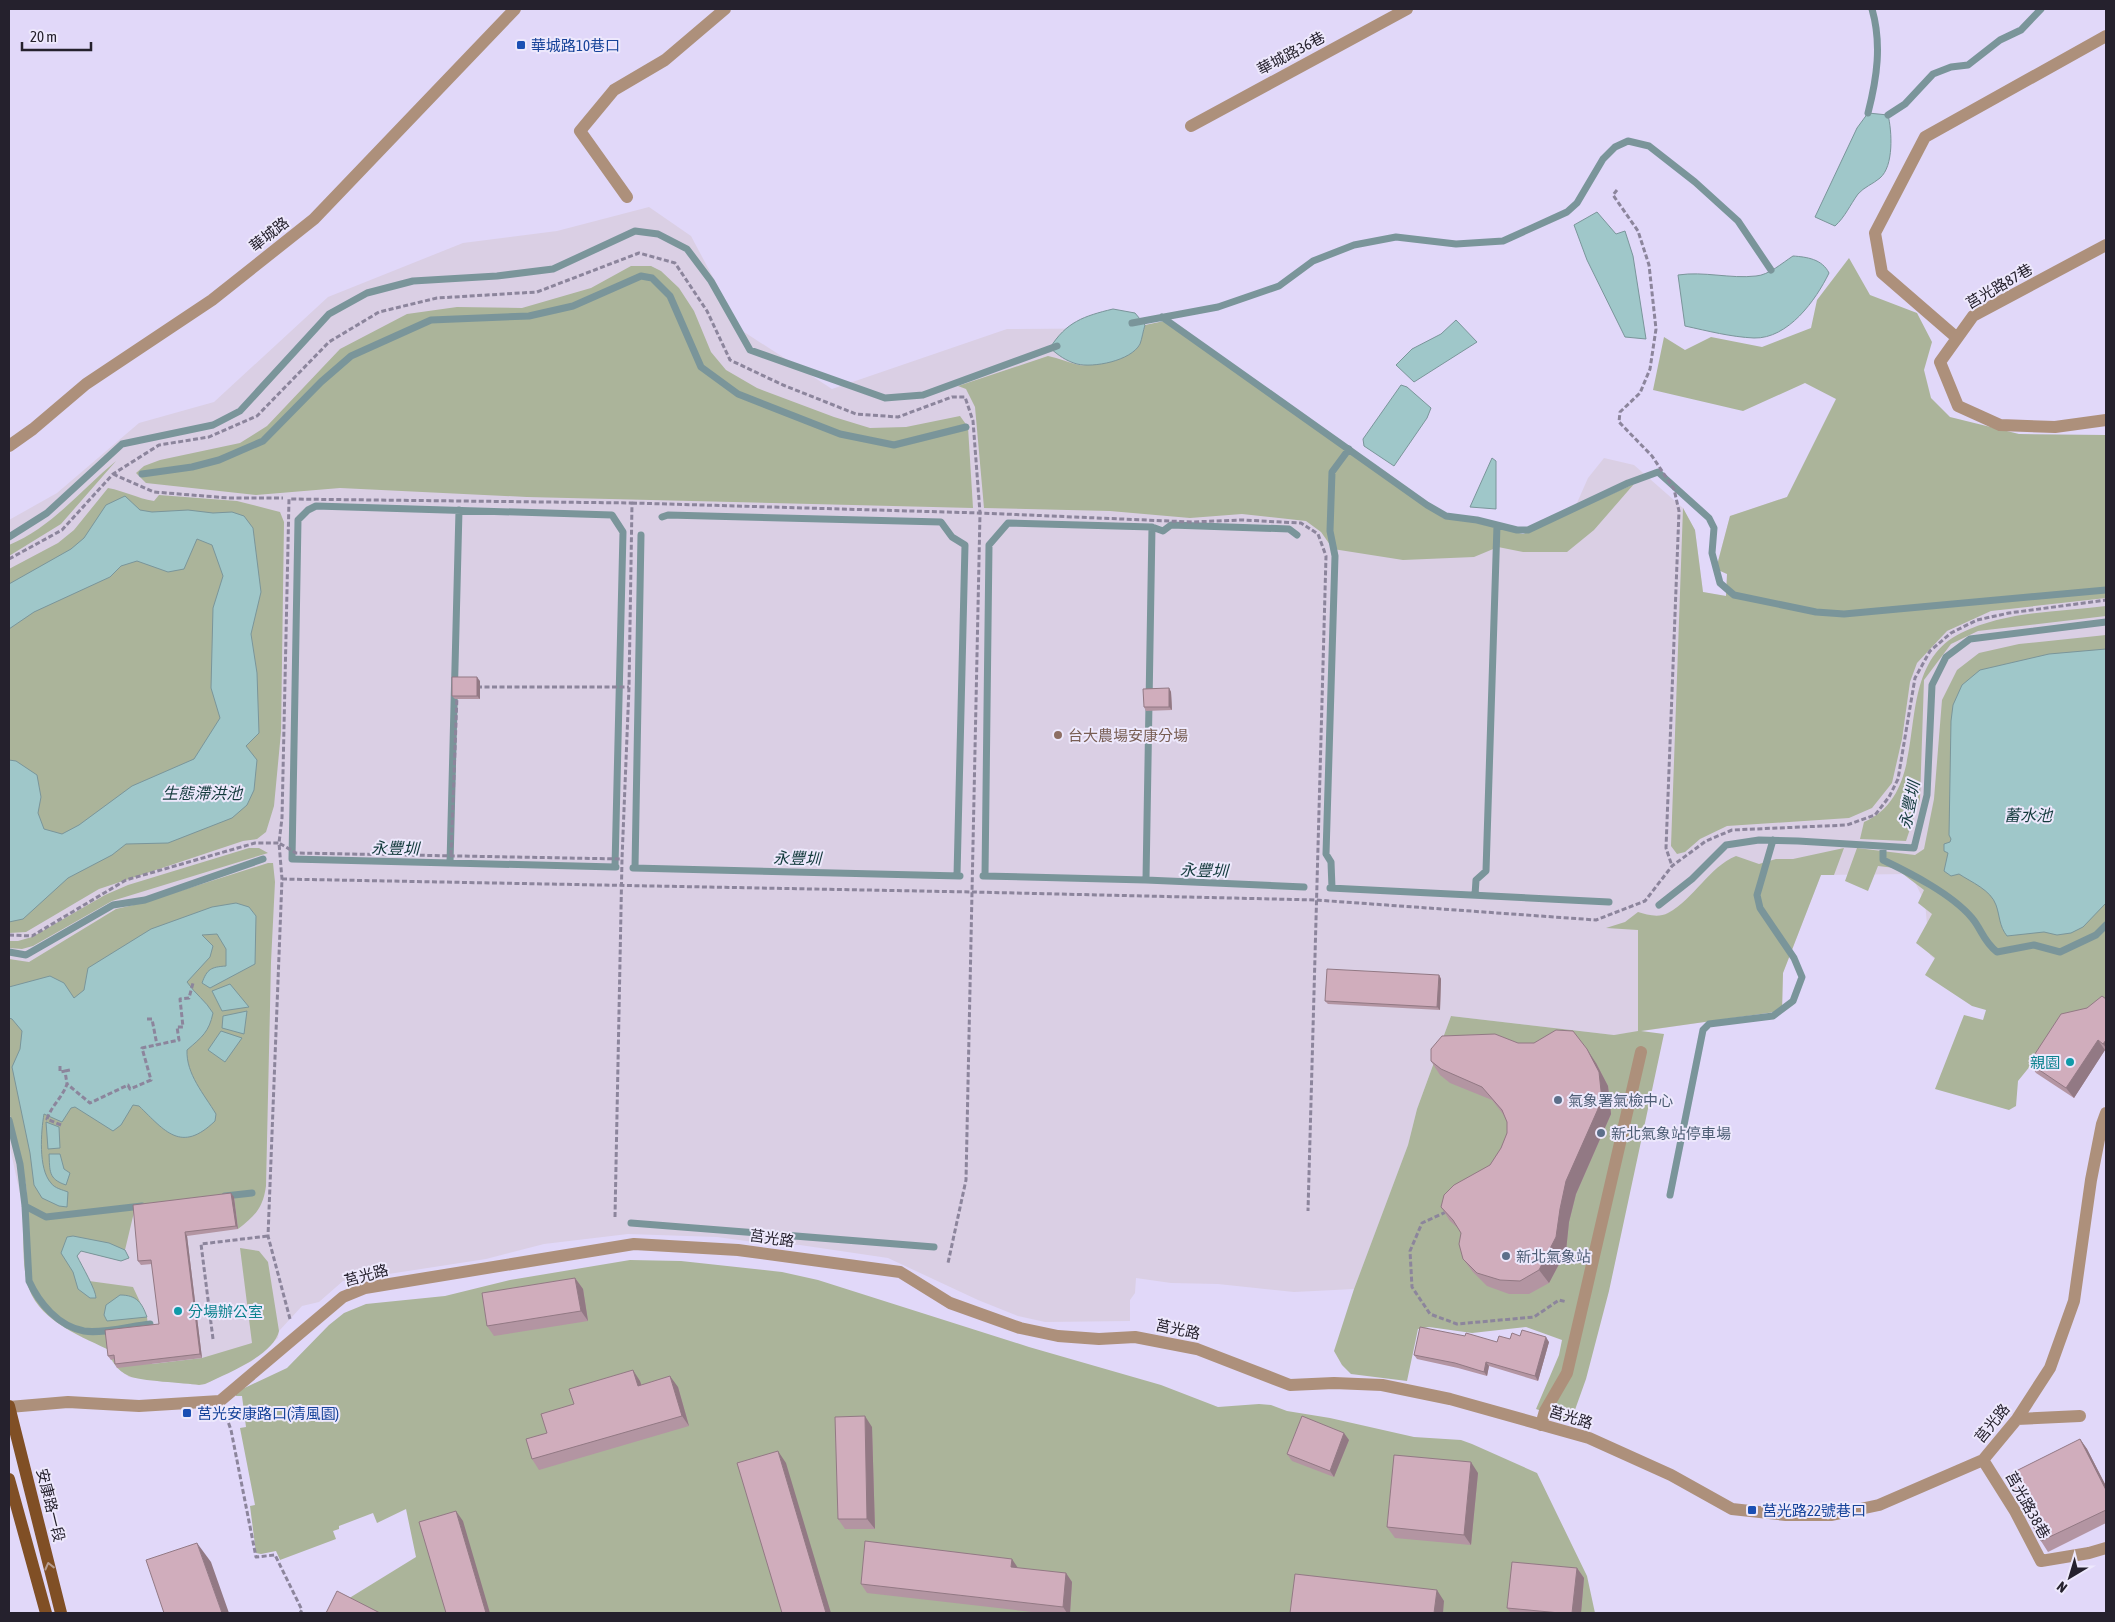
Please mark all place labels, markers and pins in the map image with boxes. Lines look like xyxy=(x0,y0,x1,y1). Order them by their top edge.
place label: 華城路10巷口 xyxy=(531,37,620,54)
marker: 華城路10巷口 xyxy=(515,39,527,51)
place label: 台大農場安康分場 xyxy=(1068,727,1188,744)
marker: 台大農場安康分場 xyxy=(1052,729,1064,741)
place label: 親園 xyxy=(2030,1054,2060,1071)
marker: 親園 xyxy=(2064,1056,2076,1068)
place label: 氣象署氣檢中心 xyxy=(1568,1092,1673,1109)
marker: 氣象署氣檢中心 xyxy=(1552,1094,1564,1106)
place label: 新北氣象站停車場 xyxy=(1611,1125,1731,1142)
marker: 新北氣象站停車場 xyxy=(1595,1127,1607,1139)
place label: 新北氣象站 xyxy=(1516,1248,1591,1265)
marker: 新北氣象站 xyxy=(1500,1250,1512,1262)
place label: 分場辦公室 xyxy=(188,1303,263,1320)
marker: 分場辦公室 xyxy=(172,1305,184,1317)
place label: 莒光安康路口(清風園) xyxy=(197,1405,339,1422)
marker: 莒光安康路口(清風園) xyxy=(181,1407,193,1419)
place label: 莒光路22號巷口 xyxy=(1762,1502,1866,1519)
marker: 莒光路22號巷口 xyxy=(1746,1504,1758,1516)

